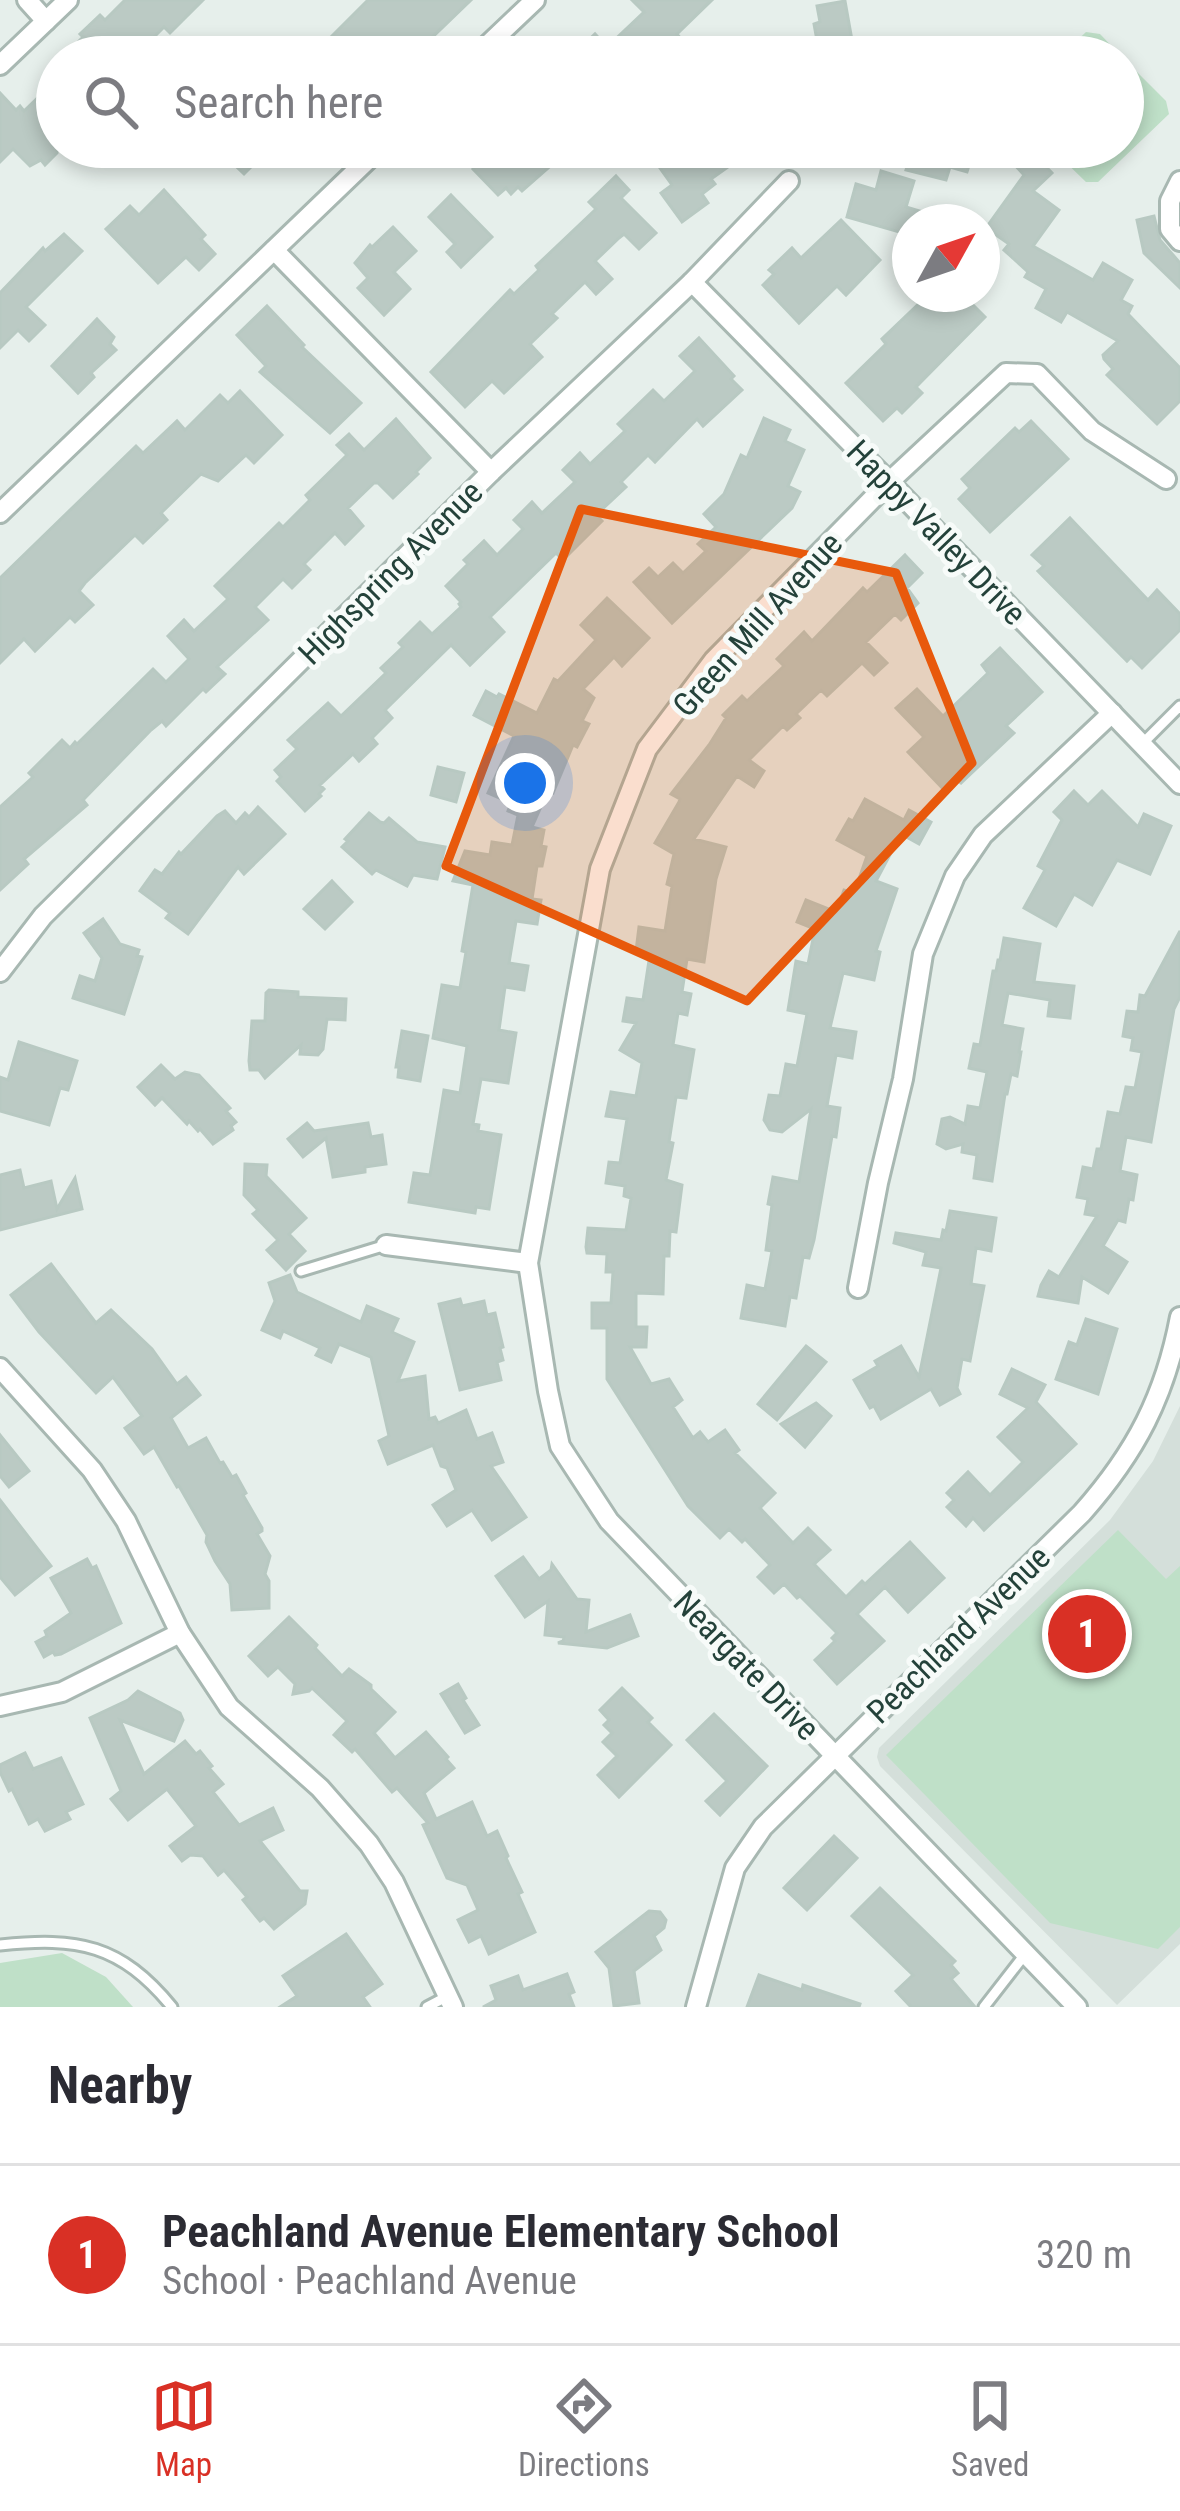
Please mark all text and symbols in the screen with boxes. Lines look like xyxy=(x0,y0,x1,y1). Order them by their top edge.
search box xyxy=(36,36,1144,168)
icon: search xyxy=(78,69,144,135)
text: Search here xyxy=(174,76,383,129)
north arrow xyxy=(892,204,1000,312)
street label: Happy Valley Drive xyxy=(839,432,1034,633)
street label: Highspring Avenue xyxy=(290,472,490,672)
street label: Green Mill Avenue xyxy=(665,524,850,724)
your location xyxy=(495,753,555,813)
street label: Peachland Avenue xyxy=(859,1537,1058,1731)
street label: Neargate Drive xyxy=(666,1583,827,1748)
pin: 1 xyxy=(1048,1589,1126,1679)
text: Nearby xyxy=(48,2056,192,2115)
text: Peachland Avenue Elementary School xyxy=(162,2205,840,2258)
text: 1 xyxy=(77,2232,97,2278)
text: 320 m xyxy=(1036,2232,1132,2278)
text: School · Peachland Avenue xyxy=(162,2258,577,2304)
tab: Map xyxy=(151,2373,217,2484)
tab: Directions xyxy=(518,2373,650,2484)
tab: Saved xyxy=(951,2373,1029,2484)

